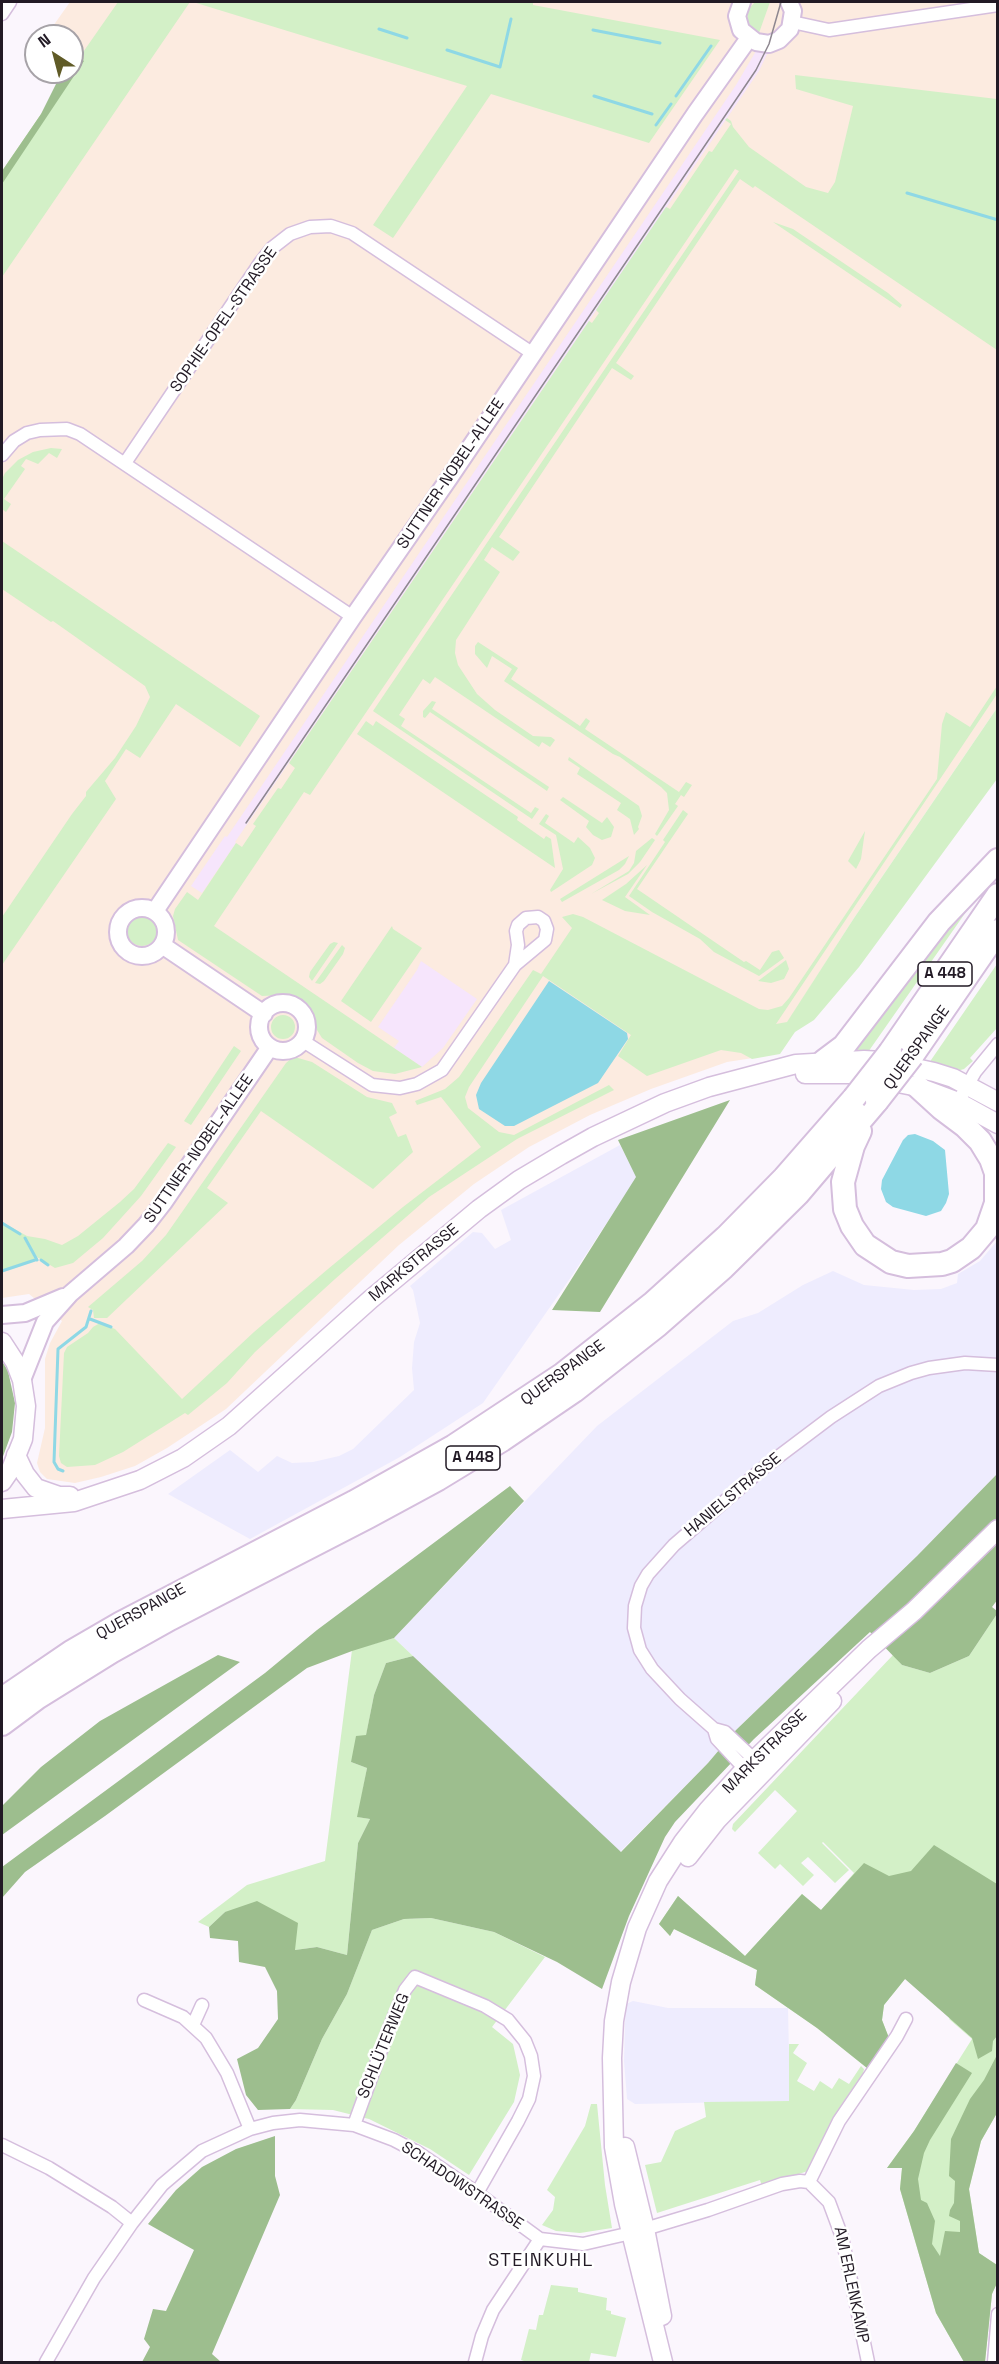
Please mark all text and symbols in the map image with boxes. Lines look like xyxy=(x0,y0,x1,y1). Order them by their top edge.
north arrow xyxy=(24,24,84,84)
text: N xyxy=(34,29,55,52)
street label: SOPHIE-OPEL-STRASSE xyxy=(167,244,281,396)
street label: SUTTNER-NOBEL-ALLEE xyxy=(393,395,509,553)
road number: A 448 xyxy=(918,962,972,986)
street label: QUERSPANGE xyxy=(880,1002,954,1094)
street label: SUTTNER-NOBEL-ALLEE xyxy=(140,1071,258,1227)
street label: MARKSTRASSE xyxy=(365,1220,463,1306)
street label: QUERSPANGE xyxy=(517,1336,609,1410)
road number: A 448 xyxy=(446,1446,500,1470)
street label: HANIELSTRASSE xyxy=(681,1449,785,1541)
street label: QUERSPANGE xyxy=(93,1580,189,1644)
street label: MARKSTRASSE xyxy=(719,1706,811,1798)
street label: SCHLÜTERWEG xyxy=(354,1991,414,2101)
street label: SCHADOWSTRASSE xyxy=(397,2138,527,2234)
street label: AM ERLENKAMP xyxy=(829,2225,873,2345)
district label: STEINKUHL xyxy=(488,2250,594,2272)

